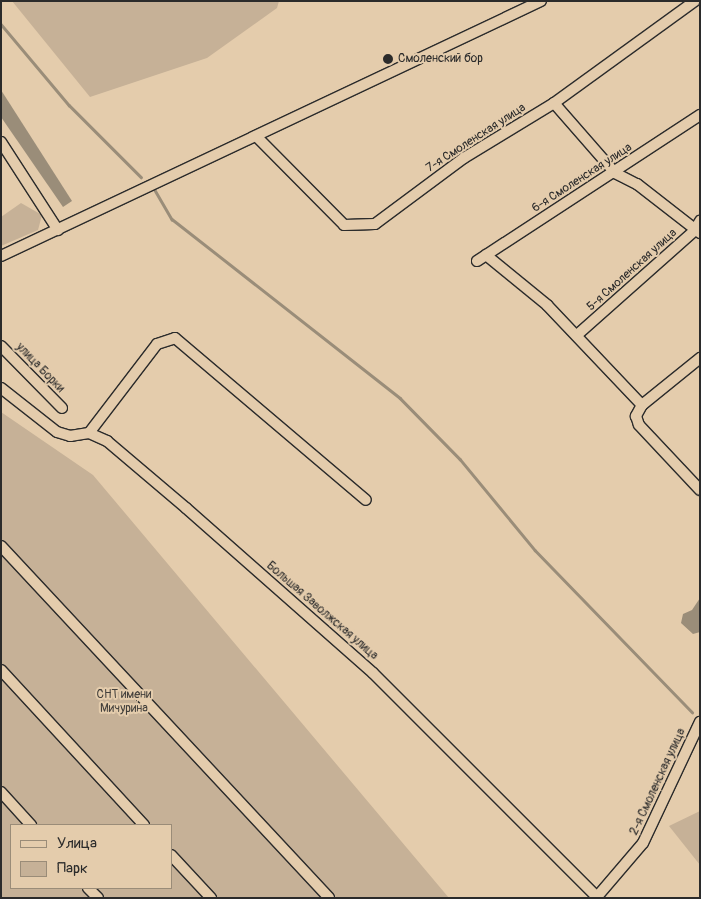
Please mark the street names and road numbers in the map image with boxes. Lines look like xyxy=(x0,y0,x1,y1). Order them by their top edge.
street label: 7-я Смоленская улица xyxy=(424,100,528,176)
street label: 6-я Смоленская улица xyxy=(529,140,635,216)
street label: 5-я Смоленская улица xyxy=(584,226,680,314)
street label: улица Борки xyxy=(13,340,67,396)
street label: Большая Заволжская улица xyxy=(263,559,381,663)
street label: 2-я Смоленская улица xyxy=(627,726,689,838)

